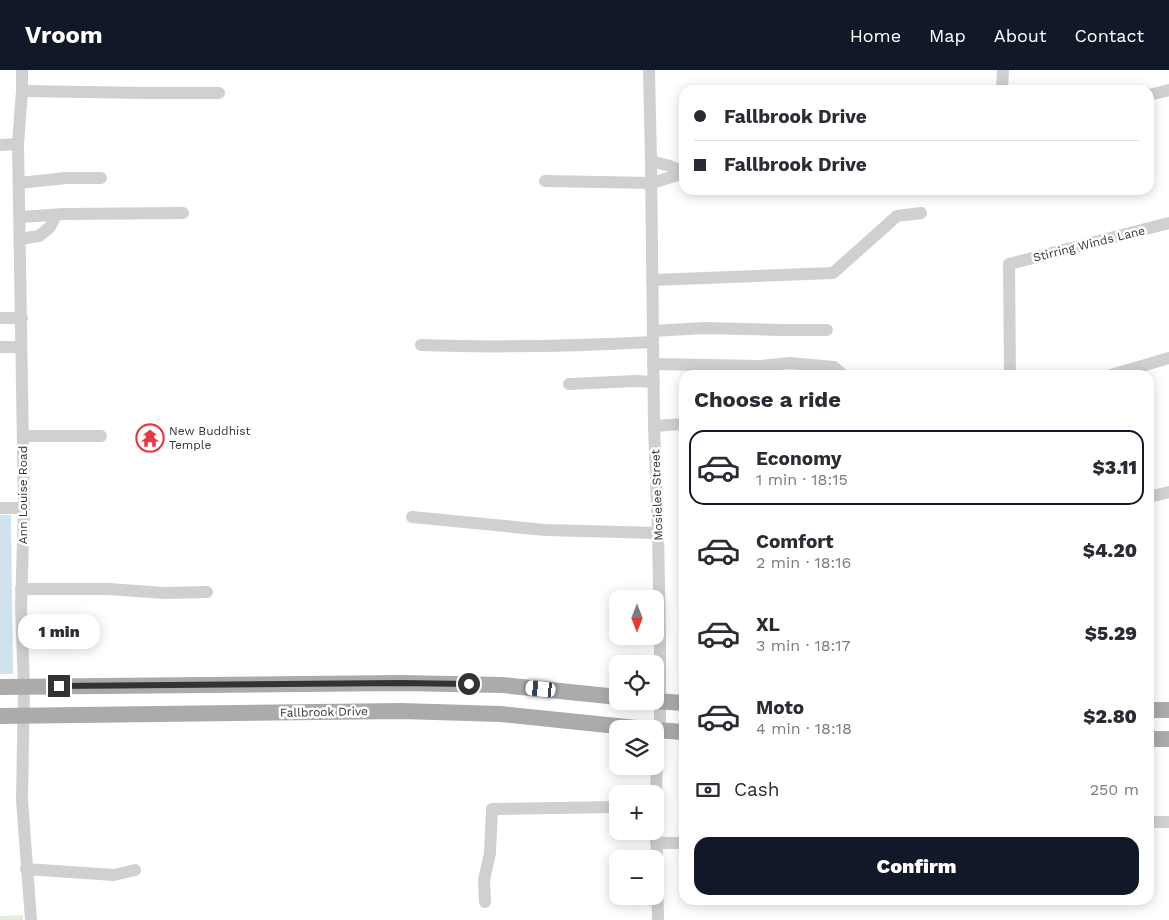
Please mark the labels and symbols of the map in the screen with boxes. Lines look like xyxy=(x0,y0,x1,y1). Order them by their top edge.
street label: Stirring Winds Lane xyxy=(1032,223,1147,265)
temple icon: New Buddhist Temple xyxy=(135,423,165,453)
place label: New Buddhist Temple xyxy=(169,424,251,452)
street label: Ann Louise Road xyxy=(16,446,30,544)
street label: Mosielee Street xyxy=(648,449,666,541)
north arrow xyxy=(609,590,664,645)
callout: 1 min xyxy=(18,614,100,648)
route start xyxy=(458,673,480,695)
route end xyxy=(48,675,70,697)
car xyxy=(525,680,556,698)
street label: Fallbrook Drive xyxy=(280,704,368,720)

